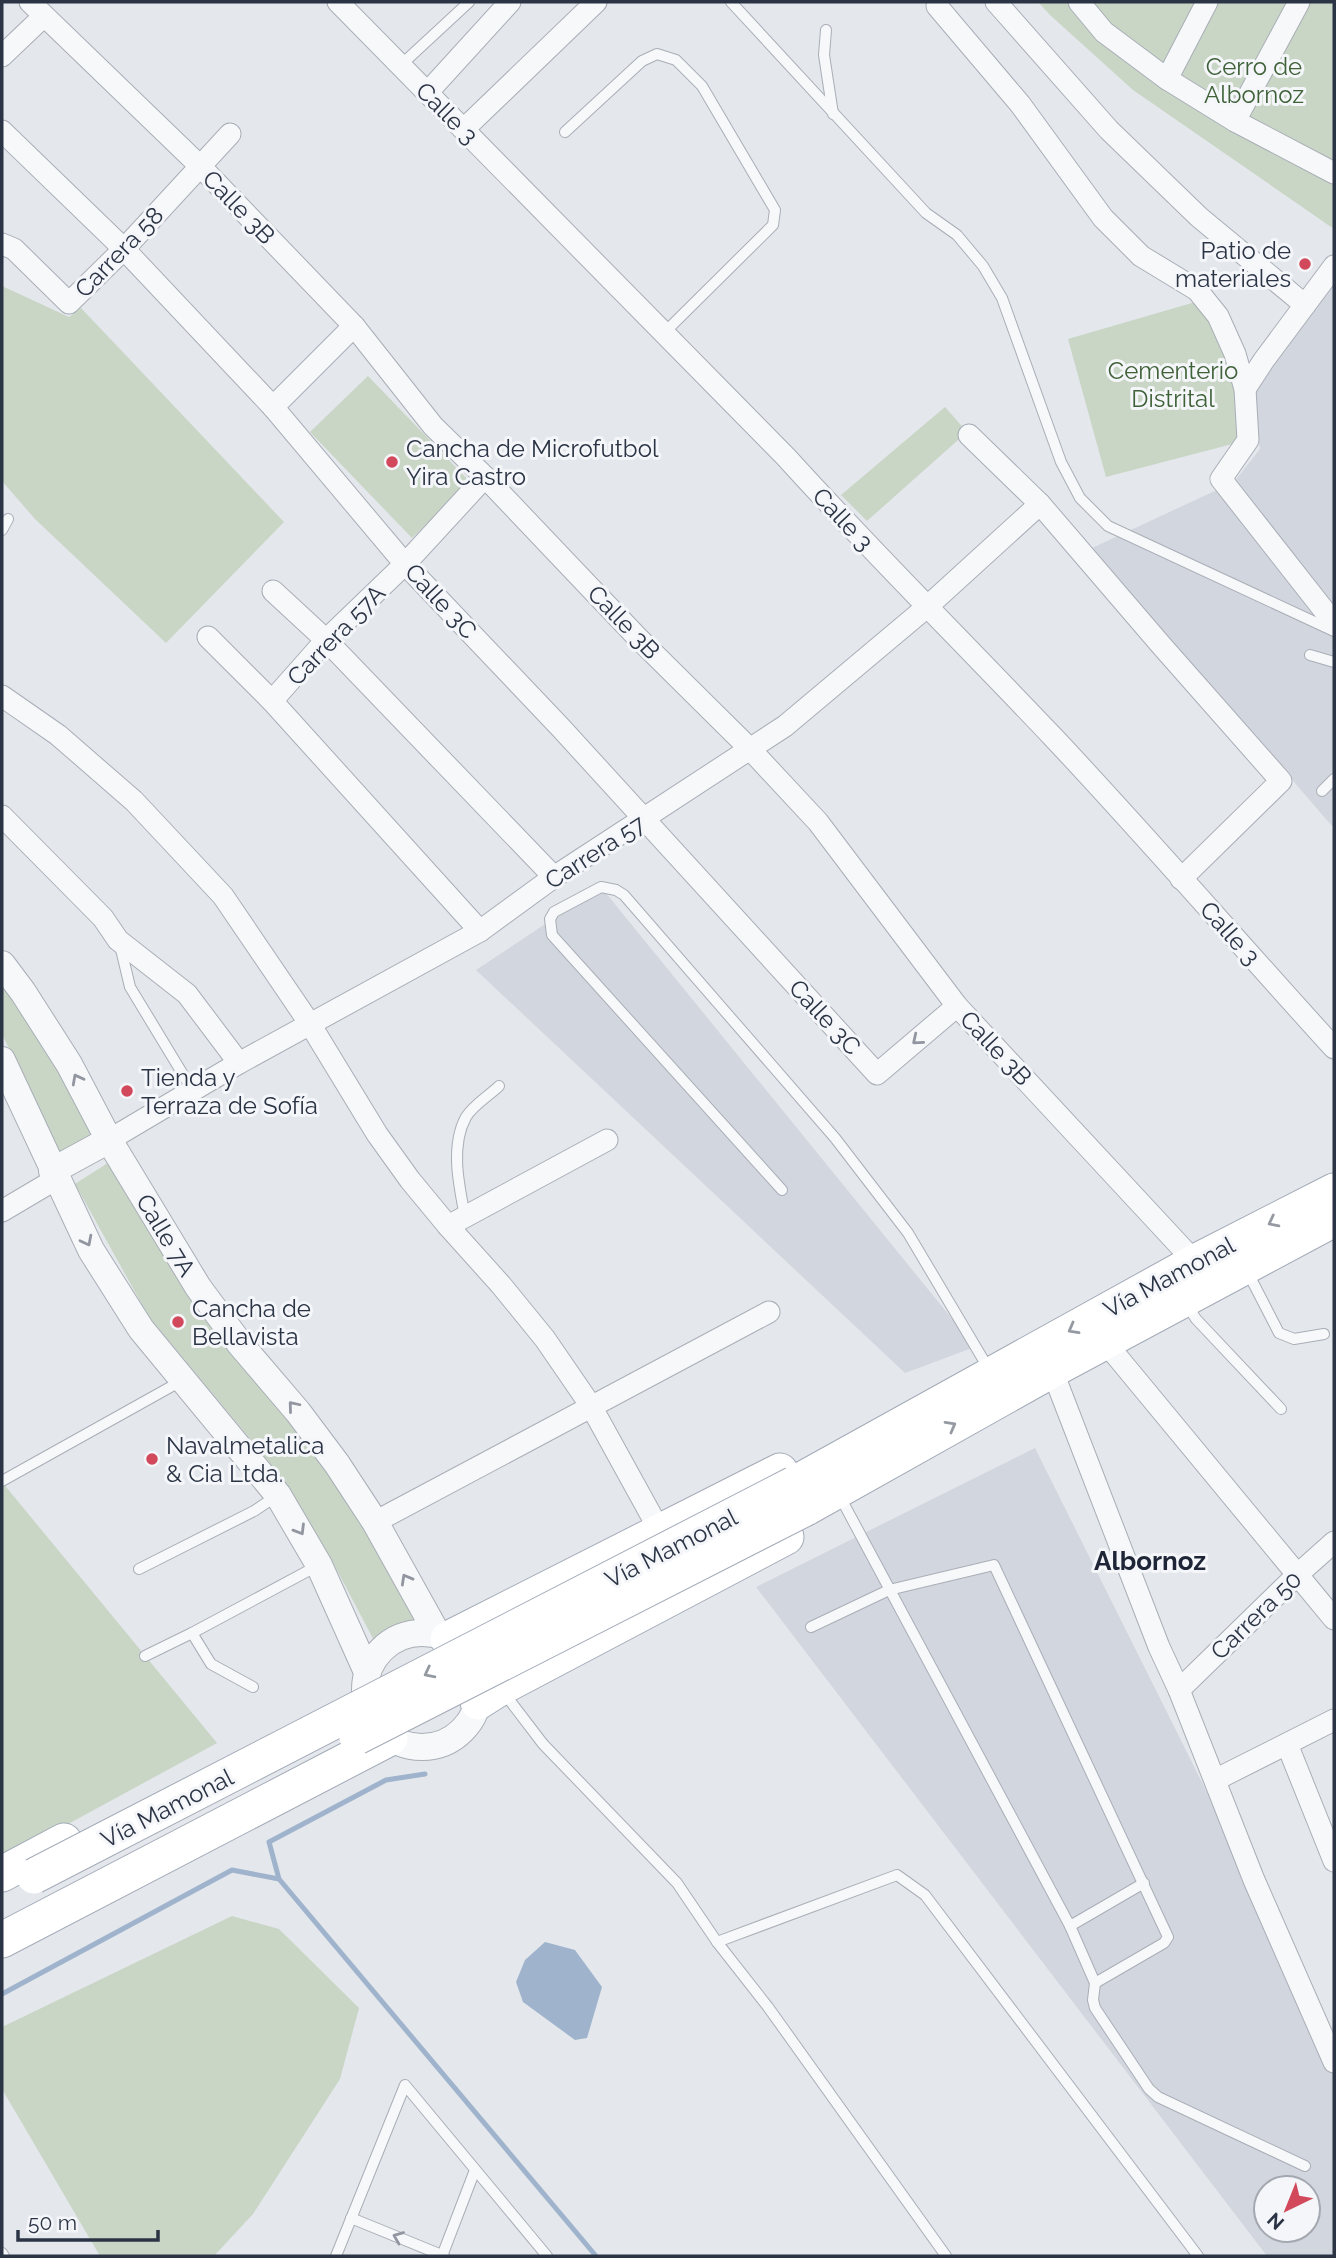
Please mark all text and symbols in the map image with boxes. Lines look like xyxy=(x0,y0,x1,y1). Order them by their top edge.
park label: Cerro de Albornoz xyxy=(1204,52,1304,109)
street label: Calle 3 xyxy=(410,76,484,150)
street label: Calle 3B xyxy=(197,164,281,250)
street label: Carrera 58 xyxy=(69,201,169,303)
place label: Patio de materiales xyxy=(1175,236,1291,293)
marker: Patio de materiales xyxy=(1297,256,1313,272)
park label: Cementerio Distrital xyxy=(1108,356,1238,413)
place label: Cancha de Microfutbol Yira Castro xyxy=(406,434,659,491)
marker: Cancha de Microfutbol Yira Castro xyxy=(384,454,400,470)
street label: Calle 3 xyxy=(807,481,879,557)
street label: Calle 3C xyxy=(399,557,483,645)
street label: Carrera 57A xyxy=(281,579,391,691)
street label: Calle 3B xyxy=(582,579,666,665)
street label: Carrera 57 xyxy=(540,809,651,895)
street label: Calle 3 xyxy=(1194,895,1266,971)
street label: Calle 3C xyxy=(783,973,867,1061)
street label: Calle 3B xyxy=(954,1005,1038,1091)
one-way arrow xyxy=(912,1032,925,1044)
place label: Tienda y Terraza de Sofía xyxy=(141,1063,318,1120)
one-way arrow xyxy=(72,1074,86,1087)
marker: Tienda y Terraza de Sofía xyxy=(119,1083,135,1099)
street label: Calle 7A xyxy=(130,1189,202,1281)
one-way arrow xyxy=(1268,1213,1281,1227)
street label: Vía Mamonal xyxy=(1098,1230,1240,1324)
one-way arrow xyxy=(78,1233,92,1246)
place label: Cancha de Bellavista xyxy=(192,1294,311,1351)
marker: Cancha de Bellavista xyxy=(170,1314,186,1330)
one-way arrow xyxy=(1068,1321,1080,1334)
one-way arrow xyxy=(289,1402,301,1415)
one-way arrow xyxy=(944,1421,956,1434)
place label: Navalmetalica & Cia Ltda. xyxy=(166,1431,324,1488)
marker: Navalmetalica & Cia Ltda. xyxy=(144,1451,160,1467)
street label: Vía Mamonal xyxy=(600,1502,742,1594)
one-way arrow xyxy=(291,1523,304,1536)
district label: Albornoz xyxy=(1094,1546,1206,1576)
street label: Carrera 50 xyxy=(1204,1564,1308,1666)
one-way arrow xyxy=(401,1573,414,1586)
one-way arrow xyxy=(424,1664,436,1678)
street label: Vía Mamonal xyxy=(96,1762,238,1854)
north arrow xyxy=(1252,2174,1322,2244)
scale bar xyxy=(18,2198,158,2242)
text: N xyxy=(1263,2208,1288,2234)
text: 50 m xyxy=(28,2210,77,2235)
one-way arrow xyxy=(392,2232,404,2246)

